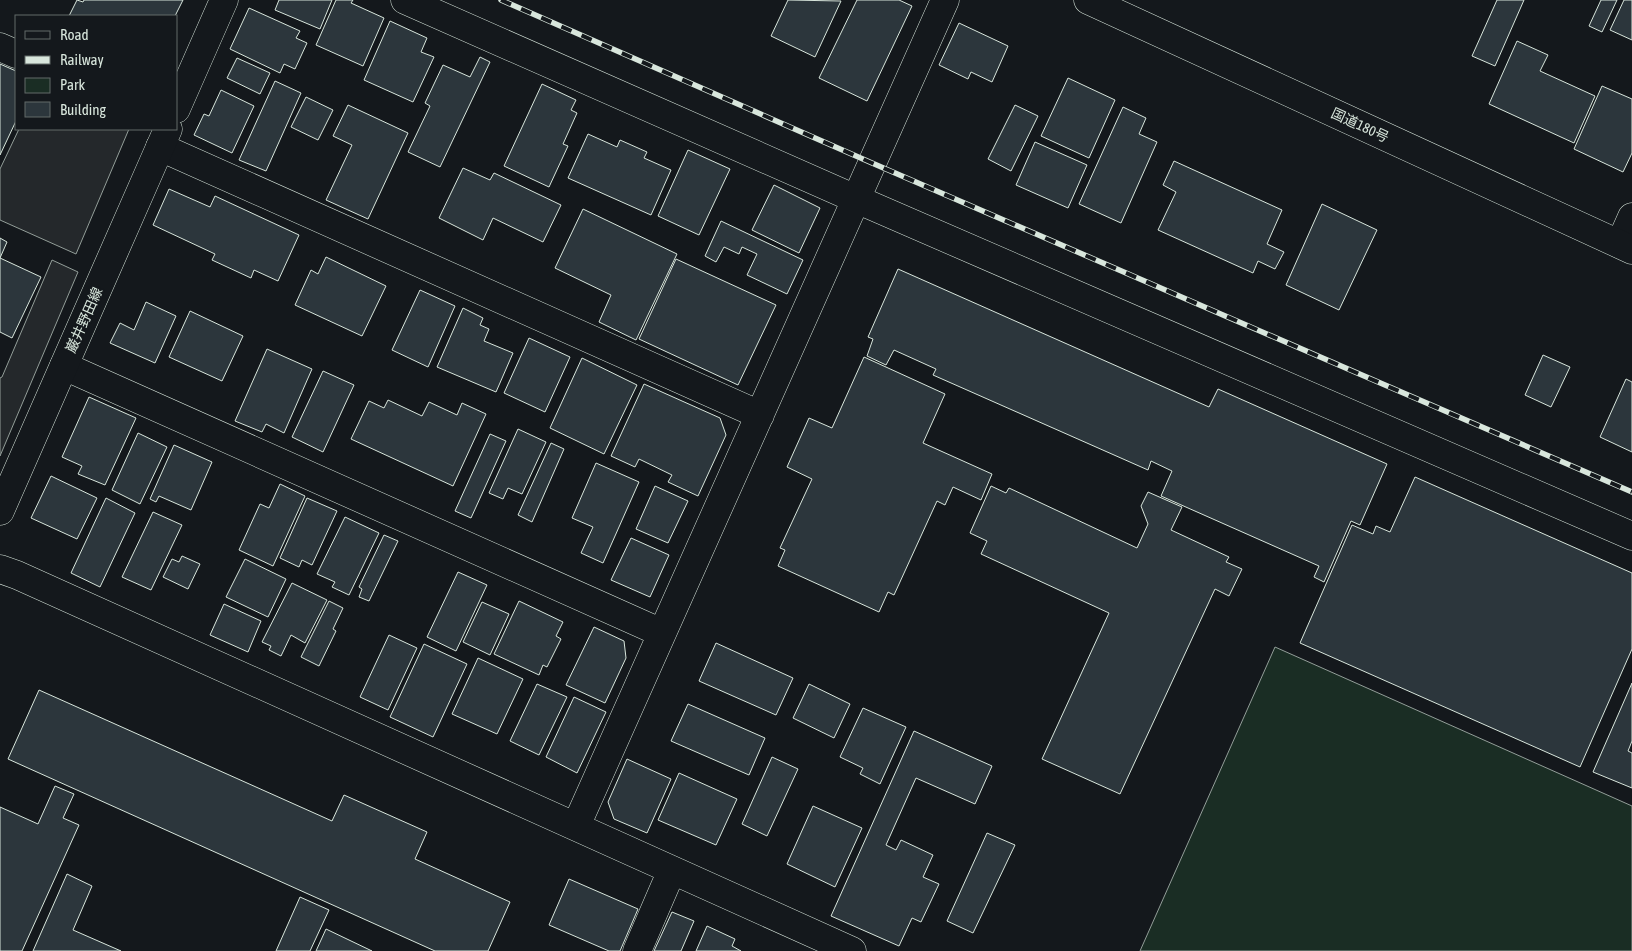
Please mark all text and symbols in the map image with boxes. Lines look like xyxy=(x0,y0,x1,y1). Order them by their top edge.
legend xyxy=(15,15,178,130)
text: Road xyxy=(60,26,89,43)
text: Railway xyxy=(60,51,104,68)
text: Park xyxy=(60,76,85,93)
text: Building xyxy=(60,101,106,118)
street label: 国道180号 xyxy=(1329,105,1391,145)
street label: 巌井野田線 xyxy=(62,285,106,355)

